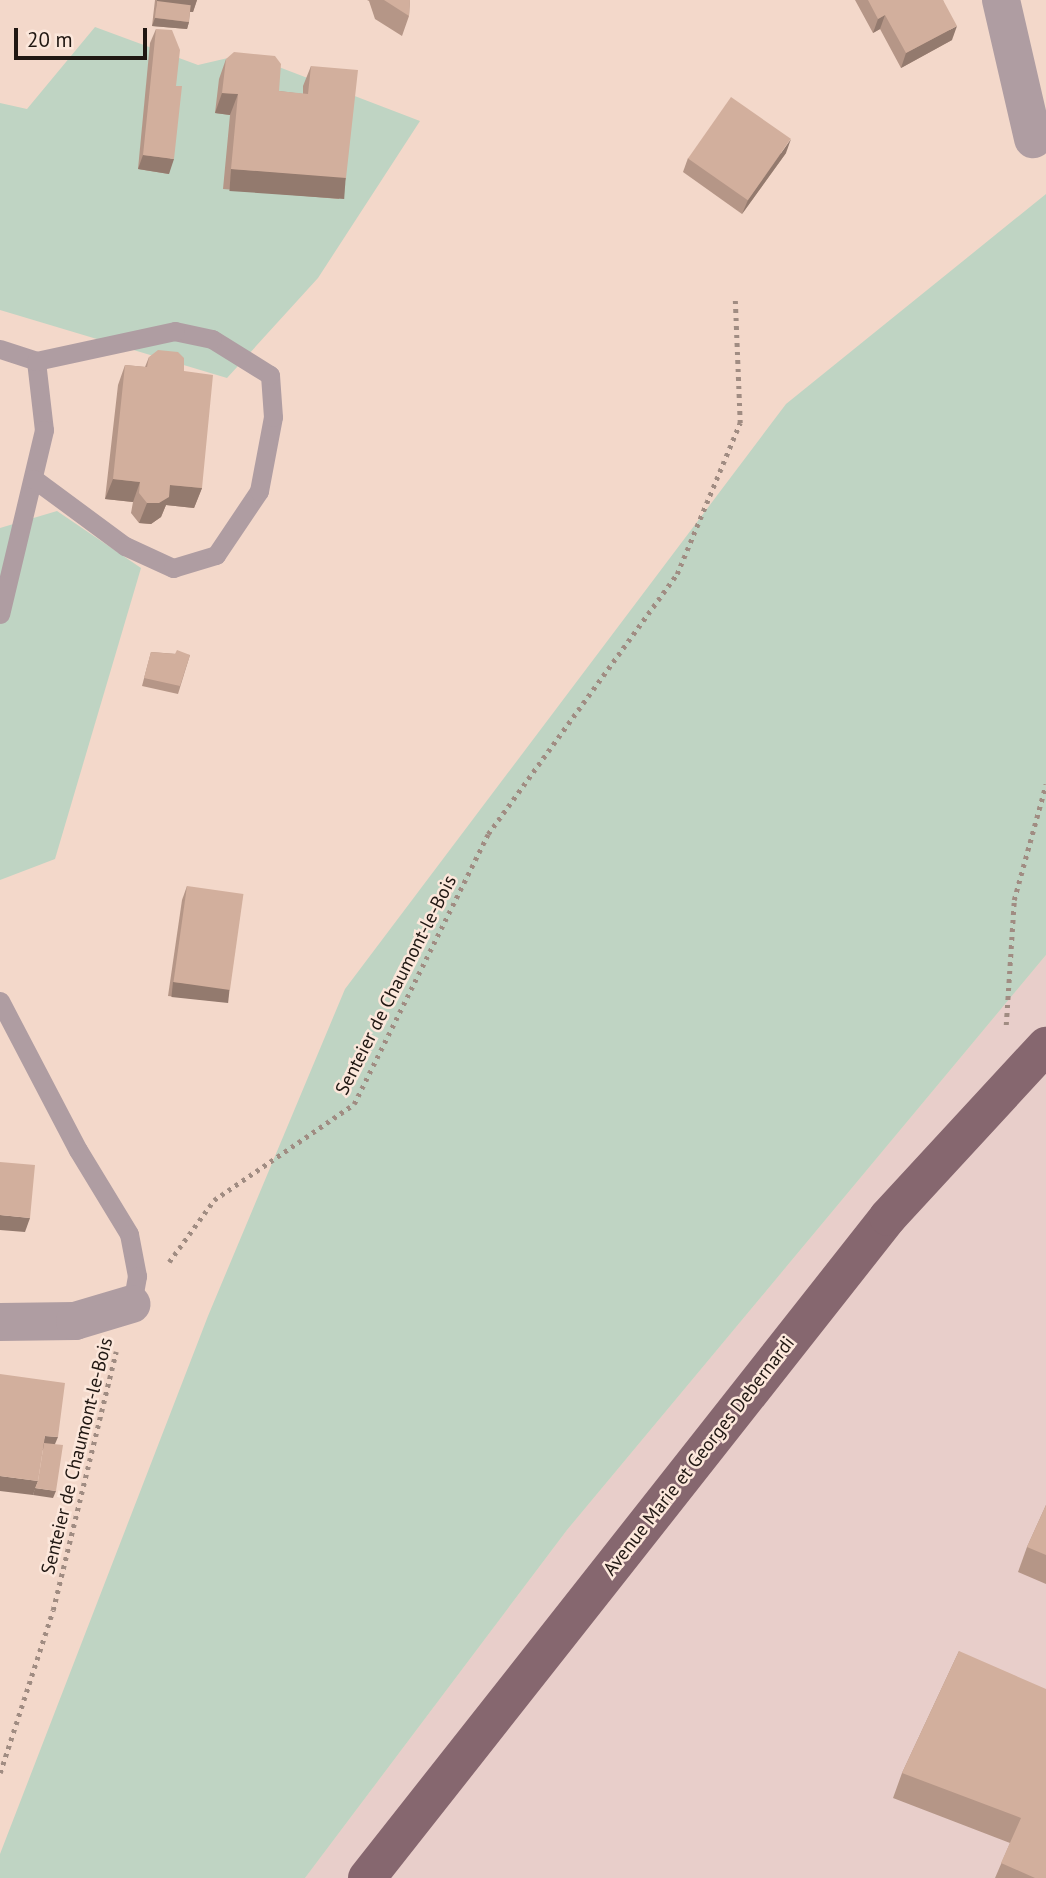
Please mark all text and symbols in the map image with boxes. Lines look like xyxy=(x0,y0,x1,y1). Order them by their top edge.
scale bar xyxy=(18,14,150,58)
text: 20 m xyxy=(27,26,73,53)
street label: Senteier de Chaumont-le-Bois xyxy=(331,871,461,1099)
street label: Avenue Marie et Georges Debernardi xyxy=(599,1332,799,1580)
street label: Senteier de Chaumont-le-Bois xyxy=(37,1335,117,1577)

